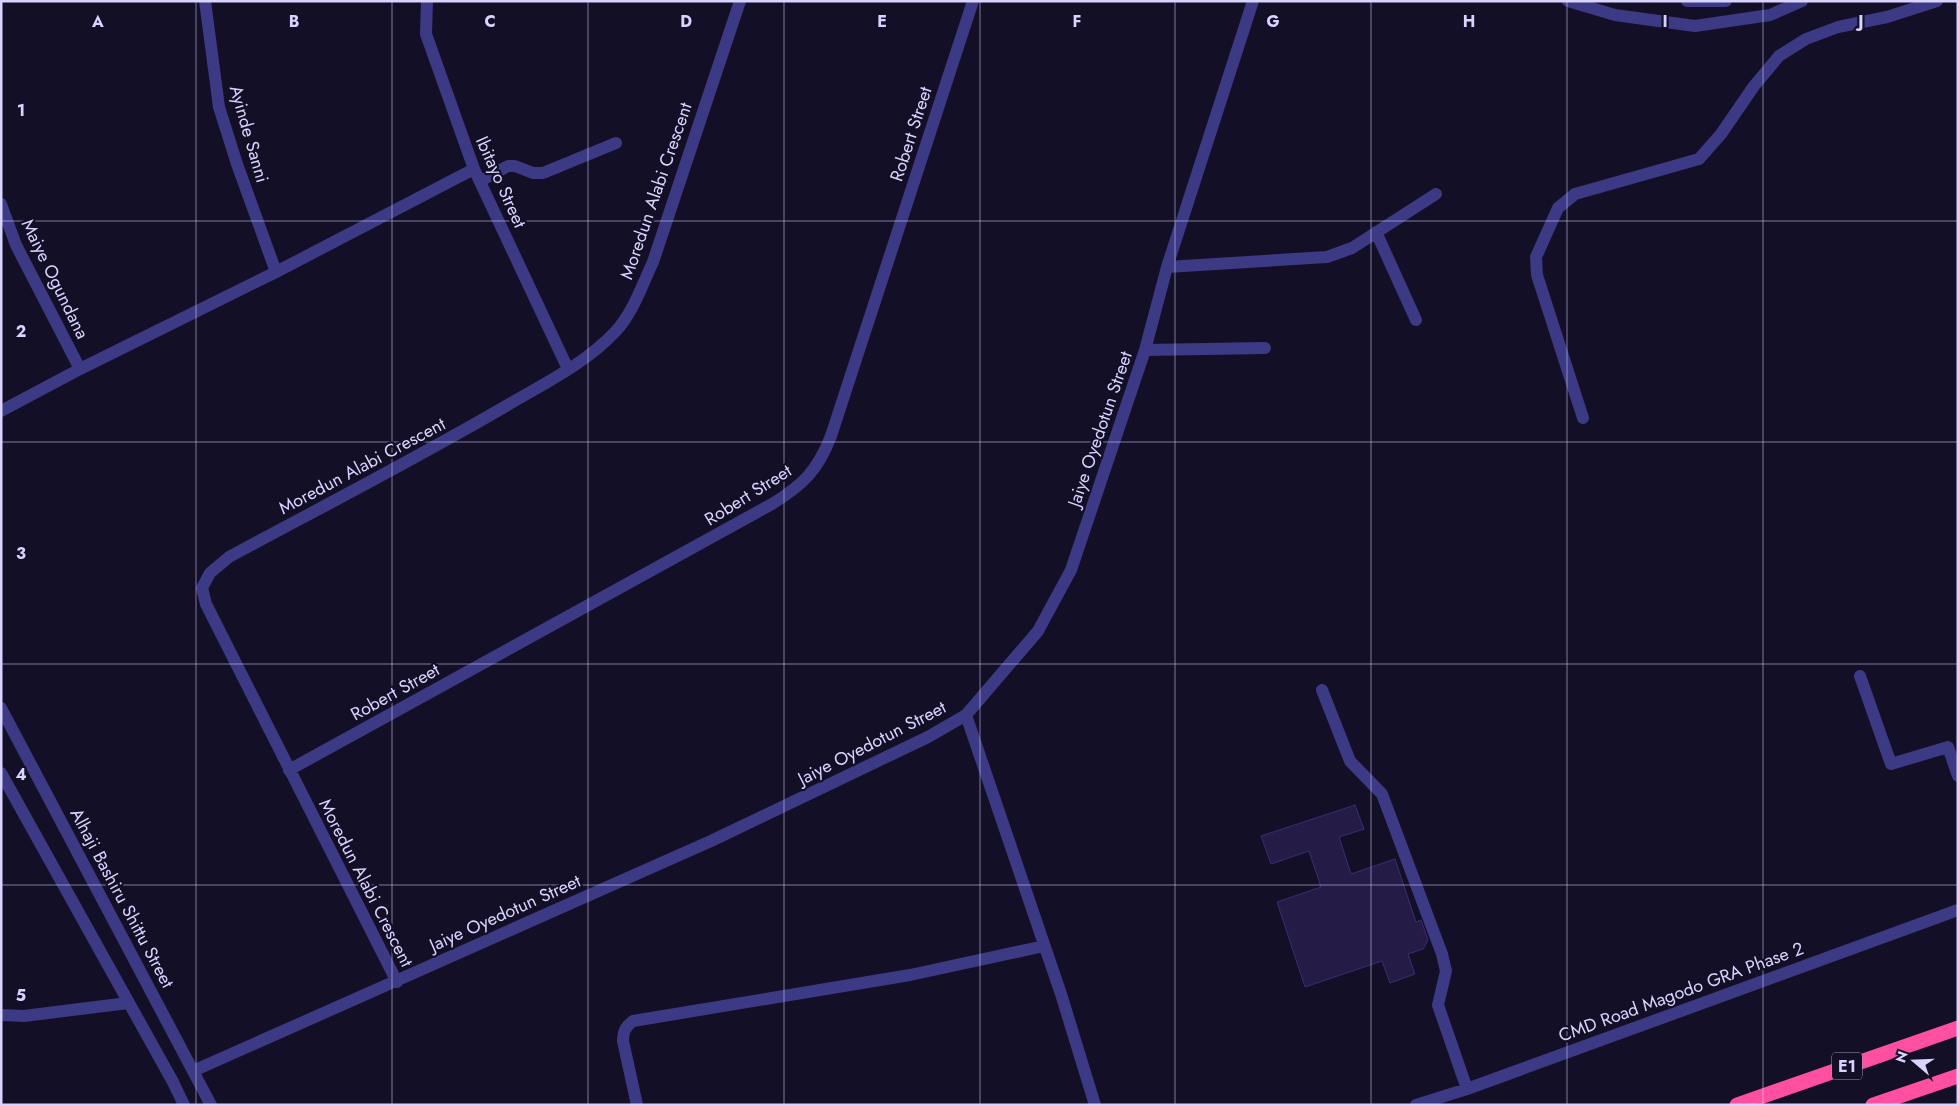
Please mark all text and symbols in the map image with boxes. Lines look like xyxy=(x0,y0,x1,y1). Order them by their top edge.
text: A xyxy=(91,10,104,33)
text: B xyxy=(289,10,299,33)
text: C xyxy=(484,10,496,33)
text: D xyxy=(680,10,692,33)
text: E xyxy=(877,10,887,33)
text: F xyxy=(1073,10,1081,33)
text: G xyxy=(1266,10,1280,33)
text: H xyxy=(1463,10,1475,33)
text: I xyxy=(1662,10,1668,33)
text: J xyxy=(1855,10,1864,33)
street label: Ayinde Sanni xyxy=(223,82,275,186)
street label: Robert Street xyxy=(883,83,939,185)
street label: Moredun Alabi Crescent xyxy=(614,98,699,283)
text: 1 xyxy=(17,99,25,122)
street label: Ibitayo Street xyxy=(469,132,533,233)
street label: Maiye Ogundana xyxy=(15,215,95,343)
text: 2 xyxy=(16,320,26,343)
street label: Jaiye Oyedotun Street xyxy=(1061,347,1139,512)
street label: Moredun Alabi Crescent xyxy=(274,411,451,521)
street label: Robert Street xyxy=(699,458,797,532)
text: 3 xyxy=(16,542,26,565)
street label: Robert Street xyxy=(346,656,445,727)
street label: Jaiye Oyedotun Street xyxy=(792,694,951,793)
text: 4 xyxy=(15,763,27,786)
street label: Moredun Alabi Crescent xyxy=(312,794,420,972)
street label: Alhaji Bashiru Shittu Street xyxy=(64,803,181,993)
street label: Jaiye Oyedotun Street xyxy=(423,868,585,959)
street label: CMD Road Magodo GRA Phase 2 xyxy=(1555,935,1807,1049)
text: 5 xyxy=(16,984,26,1007)
north arrow xyxy=(1889,1036,1939,1086)
text: N xyxy=(1890,1048,1913,1065)
road number: E1 xyxy=(1832,1052,1862,1080)

